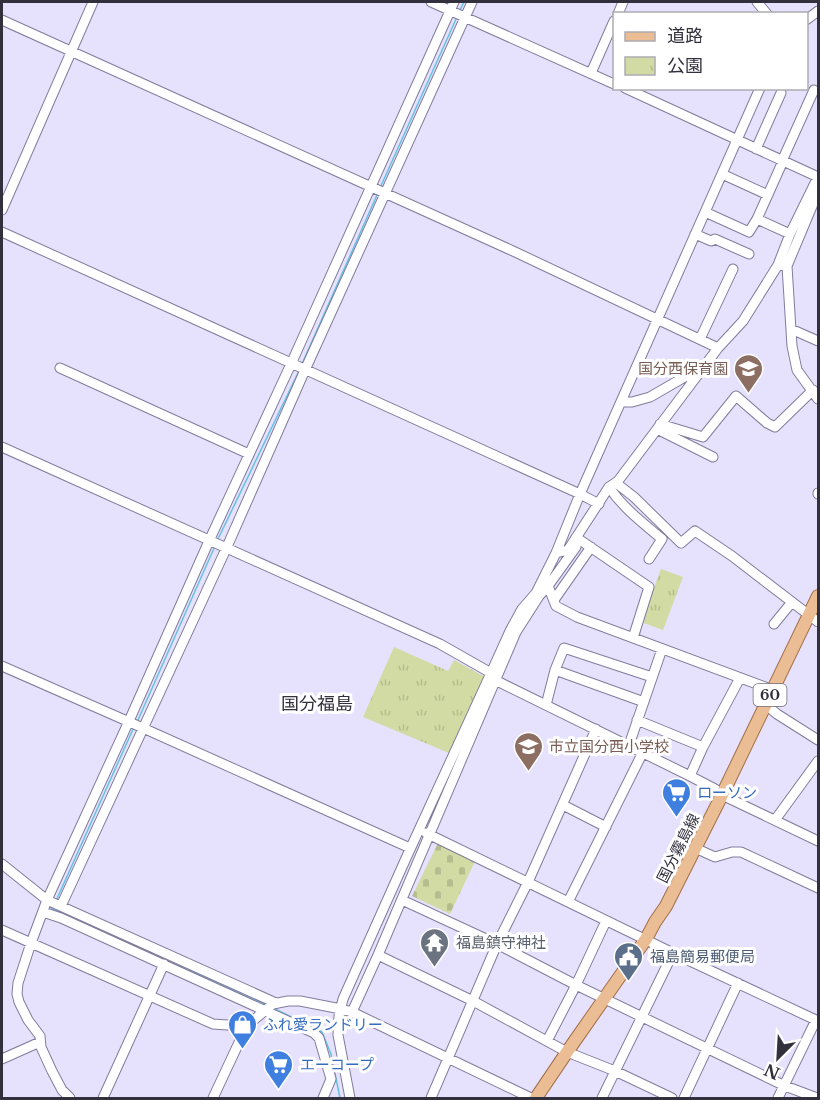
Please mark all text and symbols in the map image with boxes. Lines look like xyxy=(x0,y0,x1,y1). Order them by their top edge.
legend xyxy=(613,12,808,90)
text: 道路 xyxy=(667,25,703,47)
text: 公園 xyxy=(667,55,703,77)
school or university icon: 国分西保育園 xyxy=(733,352,765,394)
place label: 国分西保育園 xyxy=(638,359,728,378)
road number: 60 xyxy=(754,684,786,706)
district label: 国分福島 xyxy=(281,693,353,715)
school or university icon: 市立国分西小学校 xyxy=(512,730,544,772)
place label: 市立国分西小学校 xyxy=(549,737,669,756)
supermarket icon: ローソン xyxy=(660,776,692,818)
place label: ローソン xyxy=(697,783,757,802)
street label: 国分霧島線 xyxy=(653,810,703,886)
temple icon: 福島鎮守神社 xyxy=(419,926,451,968)
place label: 福島鎮守神社 xyxy=(456,933,546,952)
public building icon: 福島簡易郵便局 xyxy=(613,940,645,982)
place label: 福島簡易郵便局 xyxy=(650,947,755,966)
shop icon: ふれ愛ランドリー xyxy=(226,1008,258,1050)
place label: ふれ愛ランドリー xyxy=(263,1015,383,1034)
north arrow xyxy=(748,1028,808,1088)
supermarket icon: エーコープ xyxy=(263,1048,295,1090)
place label: エーコープ xyxy=(300,1055,374,1074)
text: N xyxy=(761,1060,783,1084)

